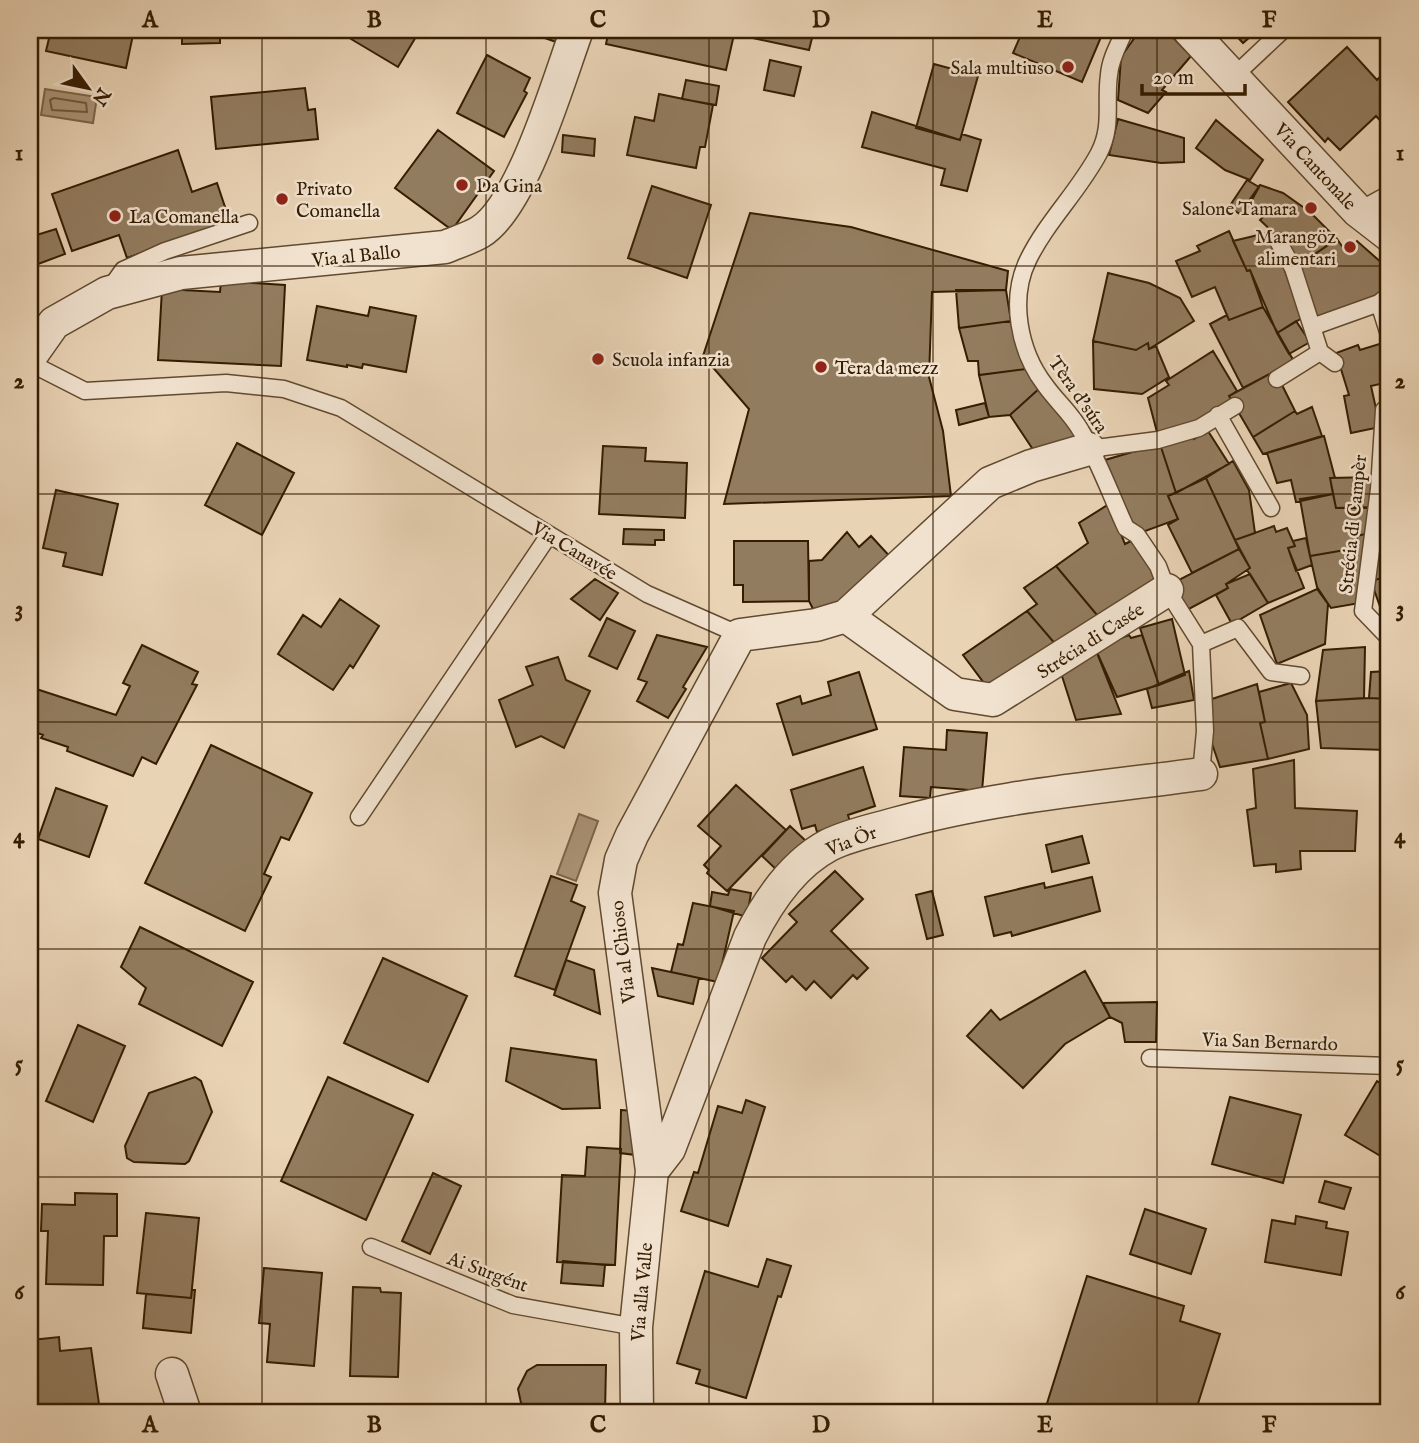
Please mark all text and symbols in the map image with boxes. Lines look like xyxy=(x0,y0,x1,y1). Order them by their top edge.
text: A xyxy=(141,6,159,35)
text: B xyxy=(366,6,382,35)
text: C xyxy=(590,6,607,35)
text: D xyxy=(812,6,830,35)
text: E xyxy=(1037,6,1053,35)
text: F xyxy=(1262,6,1277,35)
north arrow xyxy=(52,52,122,122)
scale bar xyxy=(1142,52,1246,96)
place label: Sala multiuso xyxy=(951,57,1054,81)
marker: Sala multiuso xyxy=(1060,59,1076,75)
text: 20 m xyxy=(1153,65,1194,92)
text: N xyxy=(86,82,116,110)
street label: Via Cantonale xyxy=(1267,118,1361,216)
text: 1 xyxy=(15,139,23,168)
text: 1 xyxy=(1396,139,1404,168)
place label: Da Gina xyxy=(476,175,543,199)
marker: Da Gina xyxy=(454,177,470,193)
place label: Privato Comanella xyxy=(296,178,381,224)
marker: Privato Comanella xyxy=(274,191,290,207)
place label: Salone Tamara xyxy=(1182,198,1298,222)
marker: Salone Tamara xyxy=(1303,200,1319,216)
place label: La Comanella xyxy=(129,206,240,230)
marker: La Comanella xyxy=(107,208,123,224)
place label: Marangöz alimentari xyxy=(1255,226,1336,272)
marker: Marangöz alimentari xyxy=(1342,239,1358,255)
street label: Via al Ballo xyxy=(310,240,402,274)
place label: Scuola infanzia xyxy=(612,349,731,373)
marker: Scuola infanzia xyxy=(590,351,606,367)
street label: Tèra d'súra xyxy=(1042,352,1113,439)
place label: Tera da mezz xyxy=(835,357,939,381)
marker: Tera da mezz xyxy=(813,359,829,375)
text: 2 xyxy=(14,367,25,396)
text: 2 xyxy=(1395,367,1406,396)
street label: Strécia di Campèr xyxy=(1335,454,1373,595)
street label: Via Canavée xyxy=(526,516,621,587)
text: 3 xyxy=(15,595,23,624)
text: 3 xyxy=(1396,595,1404,624)
street label: Strécia di Casée xyxy=(1033,598,1149,685)
street label: Via Ör xyxy=(822,821,881,863)
text: 4 xyxy=(13,822,25,851)
text: 4 xyxy=(1394,822,1406,851)
street label: Via al Chioso xyxy=(606,899,642,1005)
street label: Via San Bernardo xyxy=(1201,1029,1338,1057)
text: 5 xyxy=(15,1050,24,1079)
text: 5 xyxy=(1396,1050,1405,1079)
street label: Via alla Valle xyxy=(627,1241,659,1344)
street label: Ai Surgént xyxy=(443,1247,531,1299)
text: 6 xyxy=(14,1278,25,1307)
text: 6 xyxy=(1395,1278,1406,1307)
text: A xyxy=(141,1411,159,1440)
text: B xyxy=(366,1411,382,1440)
text: C xyxy=(590,1411,607,1440)
text: D xyxy=(812,1411,830,1440)
text: E xyxy=(1037,1411,1053,1440)
text: F xyxy=(1262,1411,1277,1440)

